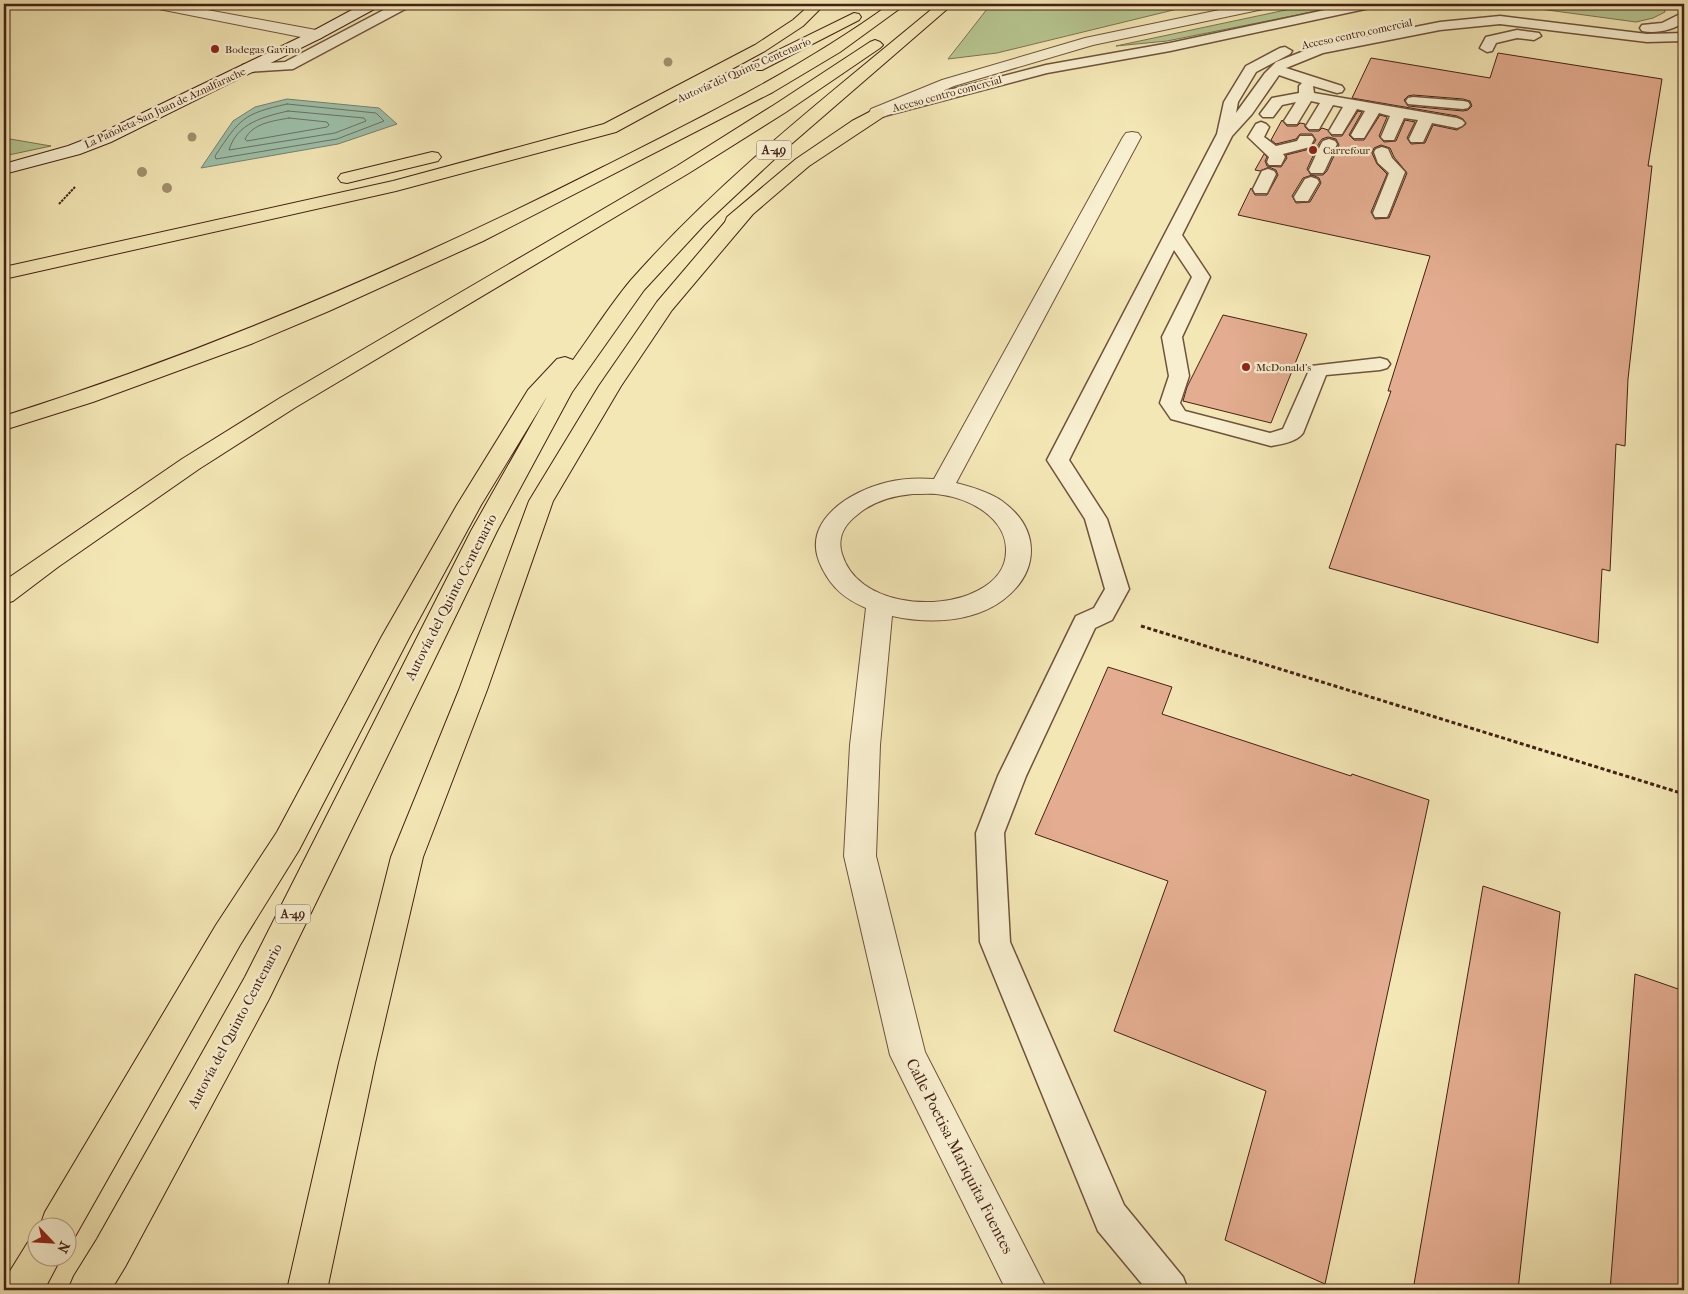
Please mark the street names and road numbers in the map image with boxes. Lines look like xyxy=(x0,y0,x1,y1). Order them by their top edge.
street label: Acceso centro comercial xyxy=(1299,16,1414,52)
street label: Autovía del Quinto Centenario xyxy=(674,34,813,106)
street label: La Pañoleta-San Juan de Aznalfarache xyxy=(82,65,248,151)
street label: Acceso centro comercial xyxy=(890,73,1003,115)
road number: A-49 xyxy=(756,140,792,160)
street label: Autovía del Quinto Centenario xyxy=(401,511,500,684)
road number: A-49 xyxy=(276,904,310,924)
street label: Autovía del Quinto Centenario xyxy=(184,941,286,1112)
street label: Calle Poetisa Mariquita Fuentes xyxy=(902,1055,1018,1257)

